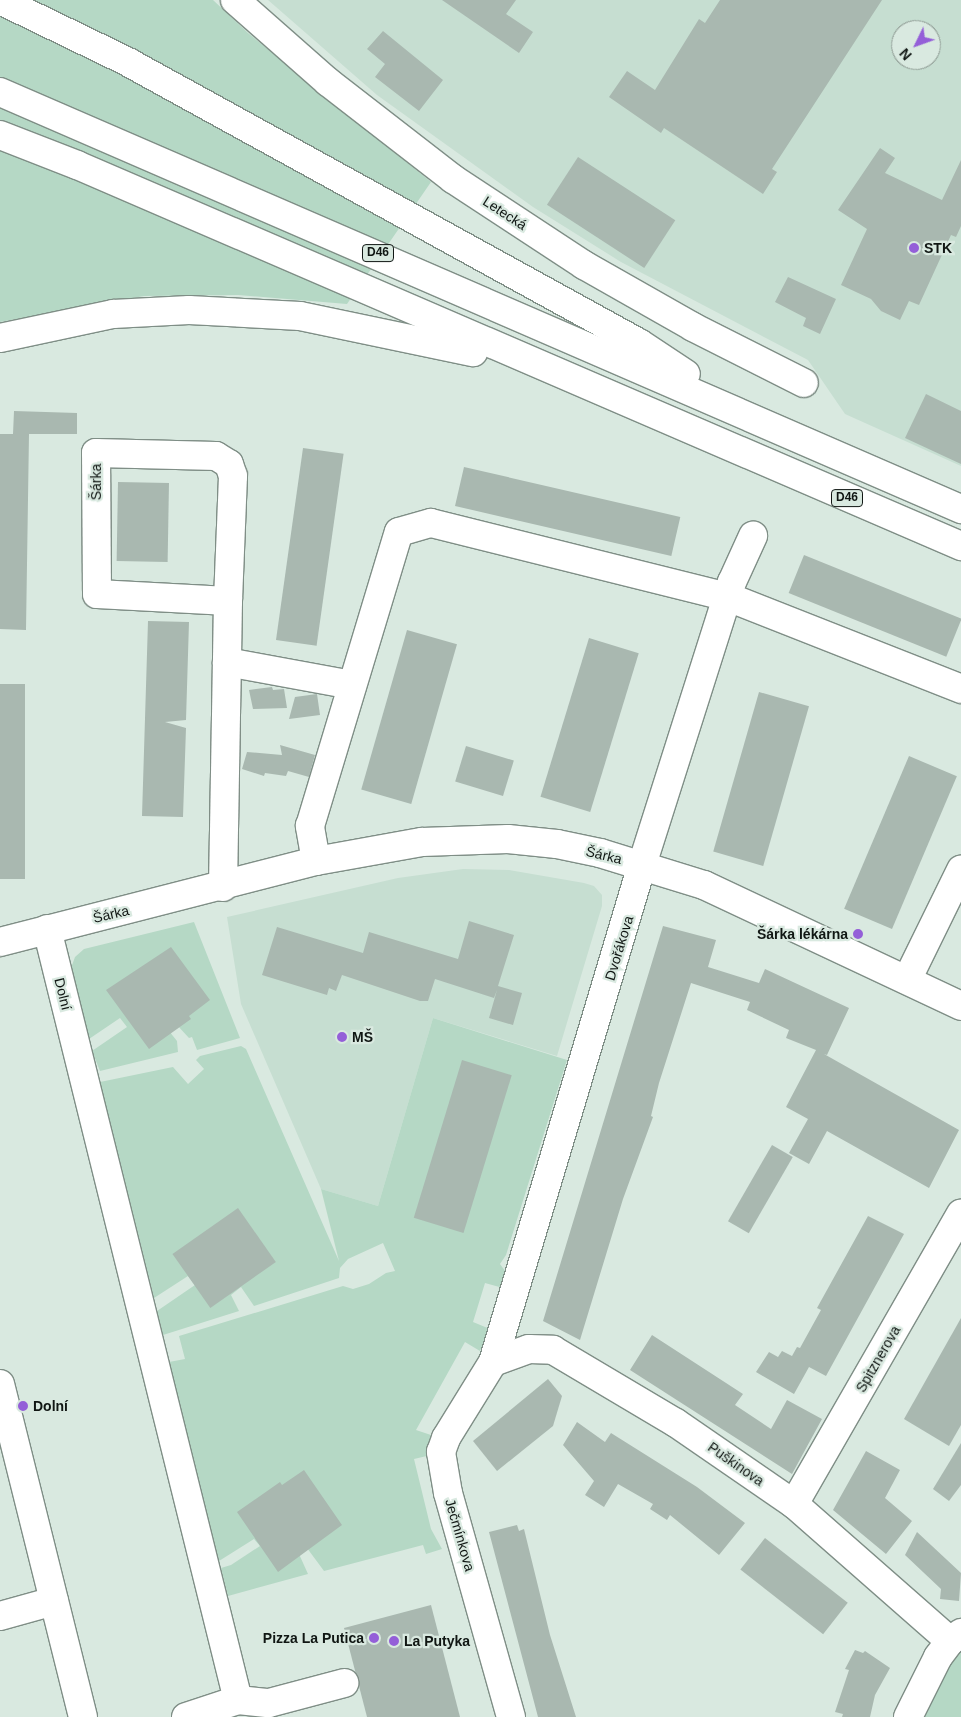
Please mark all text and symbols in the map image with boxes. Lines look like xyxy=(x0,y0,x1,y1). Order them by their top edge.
north arrow xyxy=(891,20,941,70)
text: N xyxy=(896,45,915,63)
street label: Letecká xyxy=(480,193,530,233)
place label: STK xyxy=(924,240,952,256)
marker: STK xyxy=(908,242,920,254)
road number: D46 xyxy=(362,244,394,262)
street label: Šárka xyxy=(88,464,104,500)
road number: D46 xyxy=(831,488,863,508)
street label: Šárka xyxy=(584,842,624,868)
street label: Šárka xyxy=(91,902,131,926)
street label: Dvořákova xyxy=(601,914,637,982)
place label: Šárka lékárna xyxy=(757,926,848,942)
marker: Šárka lékárna xyxy=(852,928,864,940)
street label: Dolní xyxy=(51,976,75,1012)
place label: MŠ xyxy=(352,1029,373,1045)
marker: MŠ xyxy=(336,1031,348,1043)
street label: Spitznerova xyxy=(852,1323,904,1395)
place label: Dolní xyxy=(33,1398,68,1414)
marker: Dolní xyxy=(17,1400,29,1412)
street label: Puškinova xyxy=(705,1439,767,1489)
street label: Ječmínkova xyxy=(442,1497,478,1573)
place label: Pizza La Putica xyxy=(263,1630,364,1646)
marker: Pizza La Putica xyxy=(368,1632,380,1644)
place label: La Putyka xyxy=(404,1633,470,1649)
marker: La Putyka xyxy=(388,1635,400,1647)

